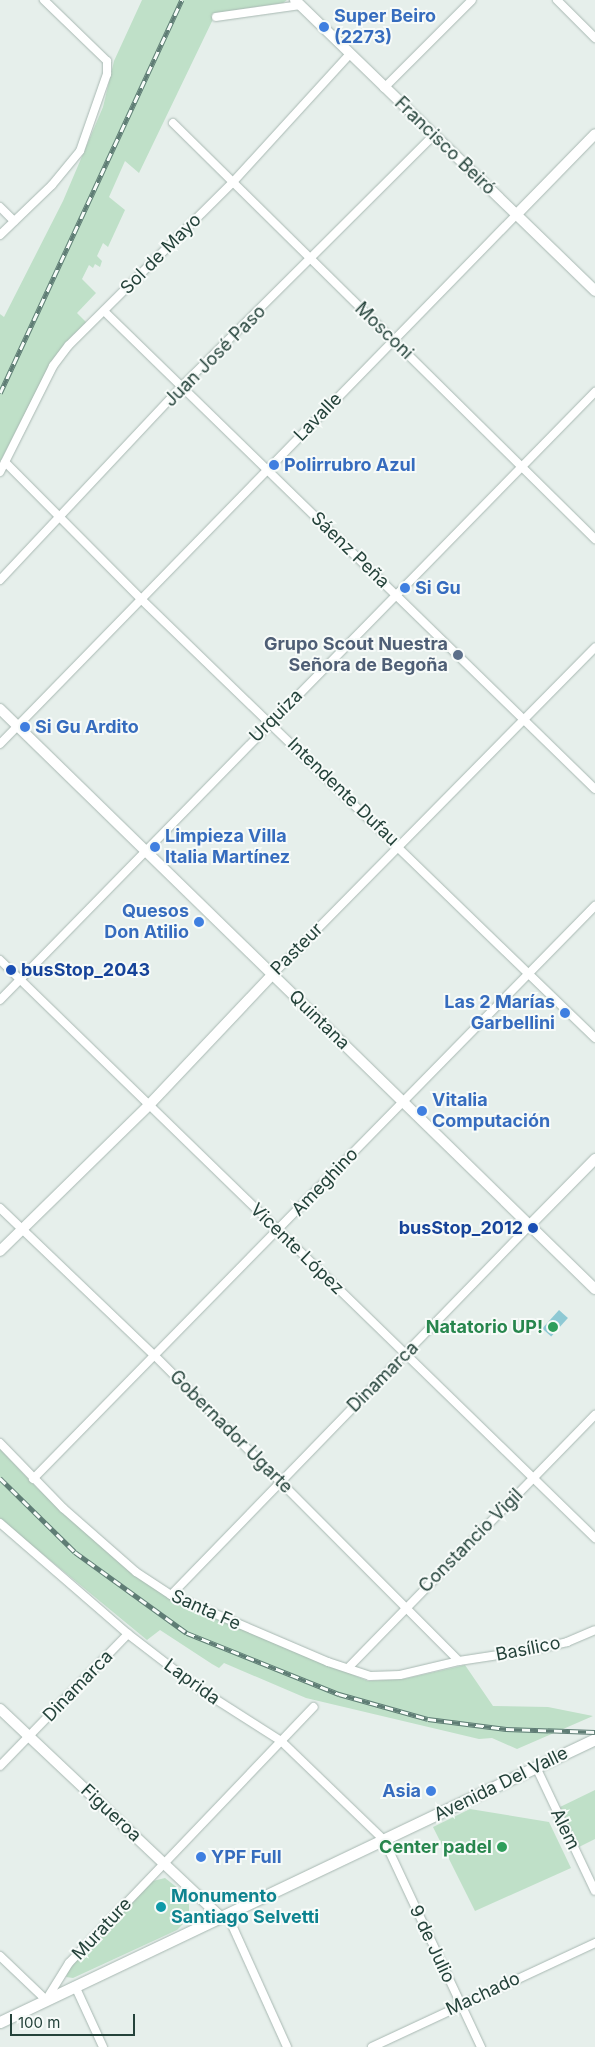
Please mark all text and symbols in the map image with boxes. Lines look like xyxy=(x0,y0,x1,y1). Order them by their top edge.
place label: Super Beiro (2273) xyxy=(334,6,436,48)
marker: Super Beiro (2273) xyxy=(318,21,330,33)
street label: Francisco Beiró xyxy=(390,92,500,200)
street label: Sol de Mayo xyxy=(116,209,206,299)
street label: Mosconi xyxy=(350,298,418,364)
street label: Juan José Paso xyxy=(160,301,270,411)
street label: Lavalle xyxy=(290,388,346,446)
place label: Polirrubro Azul xyxy=(284,454,416,476)
marker: Polirrubro Azul xyxy=(268,459,280,471)
street label: Sáenz Peña xyxy=(306,507,394,593)
place label: Si Gu xyxy=(415,577,461,599)
marker: Si Gu xyxy=(399,582,411,594)
place label: Grupo Scout Nuestra Señora de Begoña xyxy=(264,634,448,676)
marker: Grupo Scout Nuestra Señora de Begoña xyxy=(452,649,464,661)
street label: Urquiza xyxy=(245,685,307,747)
place label: Si Gu Ardito xyxy=(35,716,139,738)
marker: Si Gu Ardito xyxy=(19,721,31,733)
street label: Intendente Dufau xyxy=(283,733,403,851)
place label: Limpieza Villa Italia Martínez xyxy=(165,826,290,869)
marker: Limpieza Villa Italia Martínez xyxy=(149,841,161,853)
place label: Quesos Don Atilio xyxy=(104,901,189,944)
marker: Quesos Don Atilio xyxy=(193,916,205,928)
street label: Pasteur xyxy=(266,918,328,980)
place label: busStop_2043 xyxy=(21,959,150,981)
marker: busStop_2043 xyxy=(5,964,17,976)
street label: Quintana xyxy=(284,986,354,1054)
place label: Las 2 Marías Garbellini xyxy=(444,992,555,1034)
marker: Las 2 Marías Garbellini xyxy=(559,1007,571,1019)
place label: Vitalia Computación xyxy=(432,1090,550,1132)
marker: Vitalia Computación xyxy=(416,1105,428,1117)
street label: Ameghino xyxy=(287,1144,363,1220)
street label: Vicente López xyxy=(246,1199,348,1299)
place label: busStop_2012 xyxy=(399,1217,523,1239)
marker: busStop_2012 xyxy=(527,1222,539,1234)
place label: Natatorio UP! xyxy=(426,1316,543,1338)
marker: Natatorio UP! xyxy=(547,1321,559,1333)
street label: Dinamarca xyxy=(343,1337,423,1417)
street label: Gobernador Ugarte xyxy=(165,1366,297,1498)
street label: Constancio Vigil xyxy=(415,1485,527,1597)
street label: Santa Fe xyxy=(168,1585,244,1635)
street label: Basílico xyxy=(494,1632,562,1666)
street label: Dinamarca xyxy=(39,1646,117,1726)
street label: Laprida xyxy=(160,1654,224,1710)
street label: Avenida Del Valle xyxy=(430,1742,572,1826)
street label: Figueroa xyxy=(76,1780,146,1846)
place label: Asia xyxy=(382,1780,421,1802)
marker: Asia xyxy=(425,1785,437,1797)
street label: Alem xyxy=(546,1805,584,1853)
place label: Center padel xyxy=(379,1836,492,1858)
marker: Center padel xyxy=(496,1841,508,1853)
place label: YPF Full xyxy=(211,1846,282,1868)
marker: YPF Full xyxy=(195,1851,207,1863)
place label: Monumento Santiago Selvetti xyxy=(171,1886,319,1928)
street label: Murature xyxy=(68,1893,136,1965)
marker: Monumento Santiago Selvetti xyxy=(155,1901,167,1913)
street label: 9 de Julio xyxy=(405,1902,459,1986)
street label: Machado xyxy=(443,1967,523,2021)
scale bar xyxy=(12,2004,138,2036)
text: 100 m xyxy=(18,2013,60,2032)

